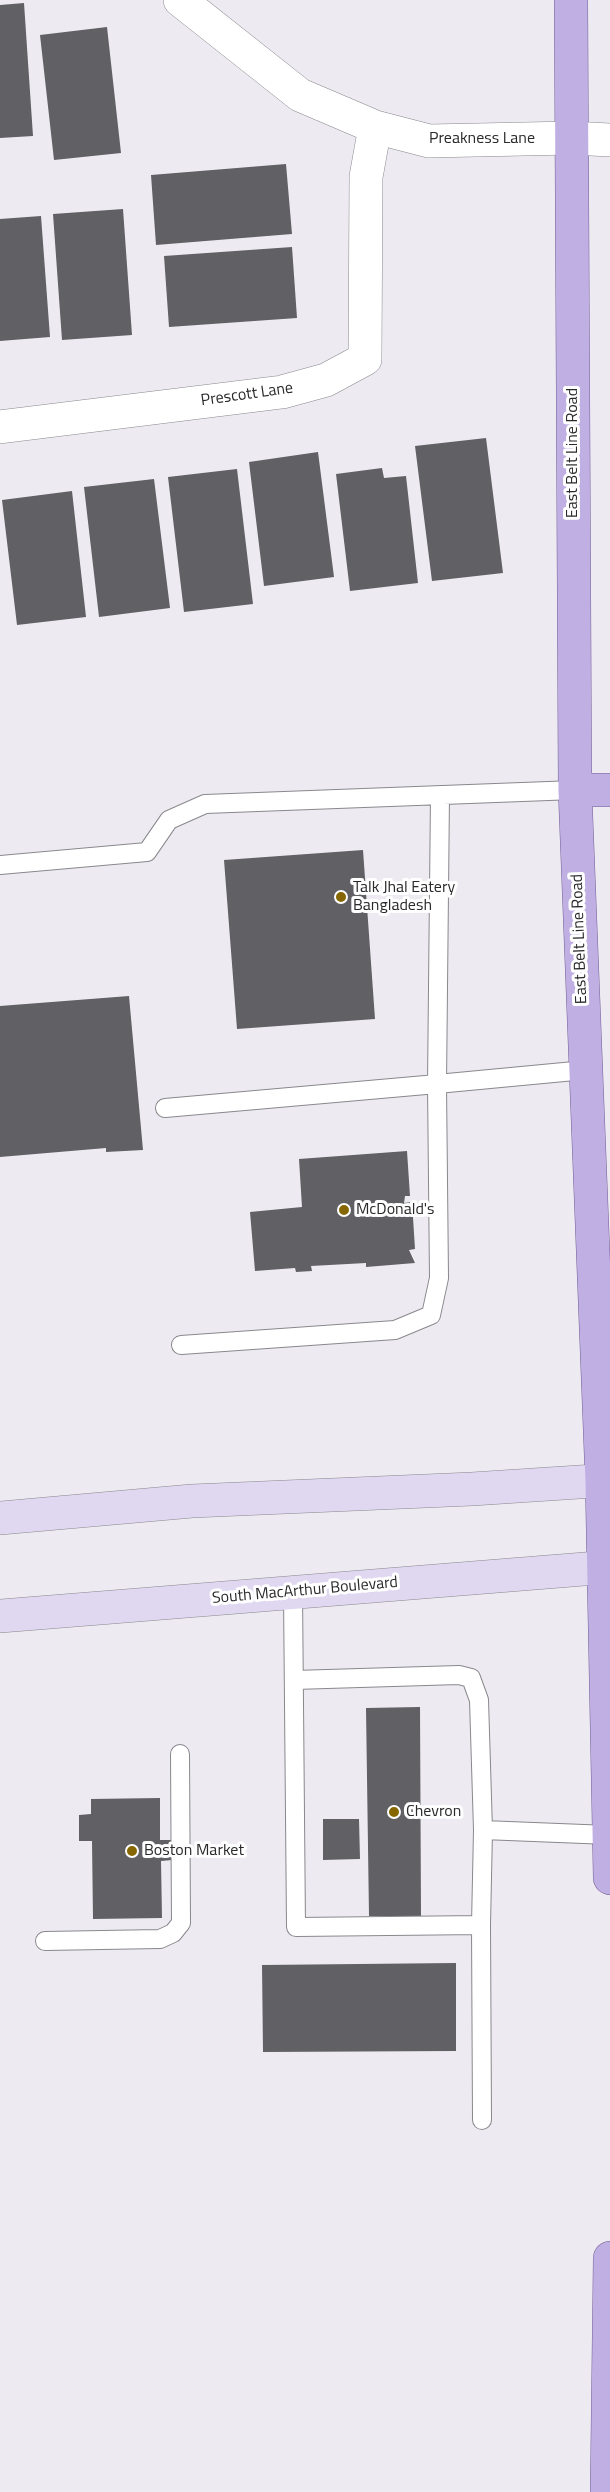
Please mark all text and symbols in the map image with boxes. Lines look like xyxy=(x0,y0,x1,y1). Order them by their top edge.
street label: Preakness Lane xyxy=(429,129,535,149)
street label: Prescott Lane xyxy=(200,379,294,411)
street label: East Belt Line Road xyxy=(563,388,583,518)
street label: East Belt Line Road xyxy=(568,874,592,1004)
place label: Talk Jhal Eatery Bangladesh xyxy=(353,878,455,916)
marker: Talk Jhal Eatery Bangladesh xyxy=(334,890,348,904)
place label: McDonald's xyxy=(356,1200,435,1220)
marker: McDonald's xyxy=(337,1203,351,1217)
street label: South MacArthur Boulevard xyxy=(211,1573,399,1609)
place label: Chevron xyxy=(406,1802,461,1822)
marker: Chevron xyxy=(387,1805,401,1819)
place label: Boston Market xyxy=(144,1841,244,1861)
marker: Boston Market xyxy=(125,1844,139,1858)

